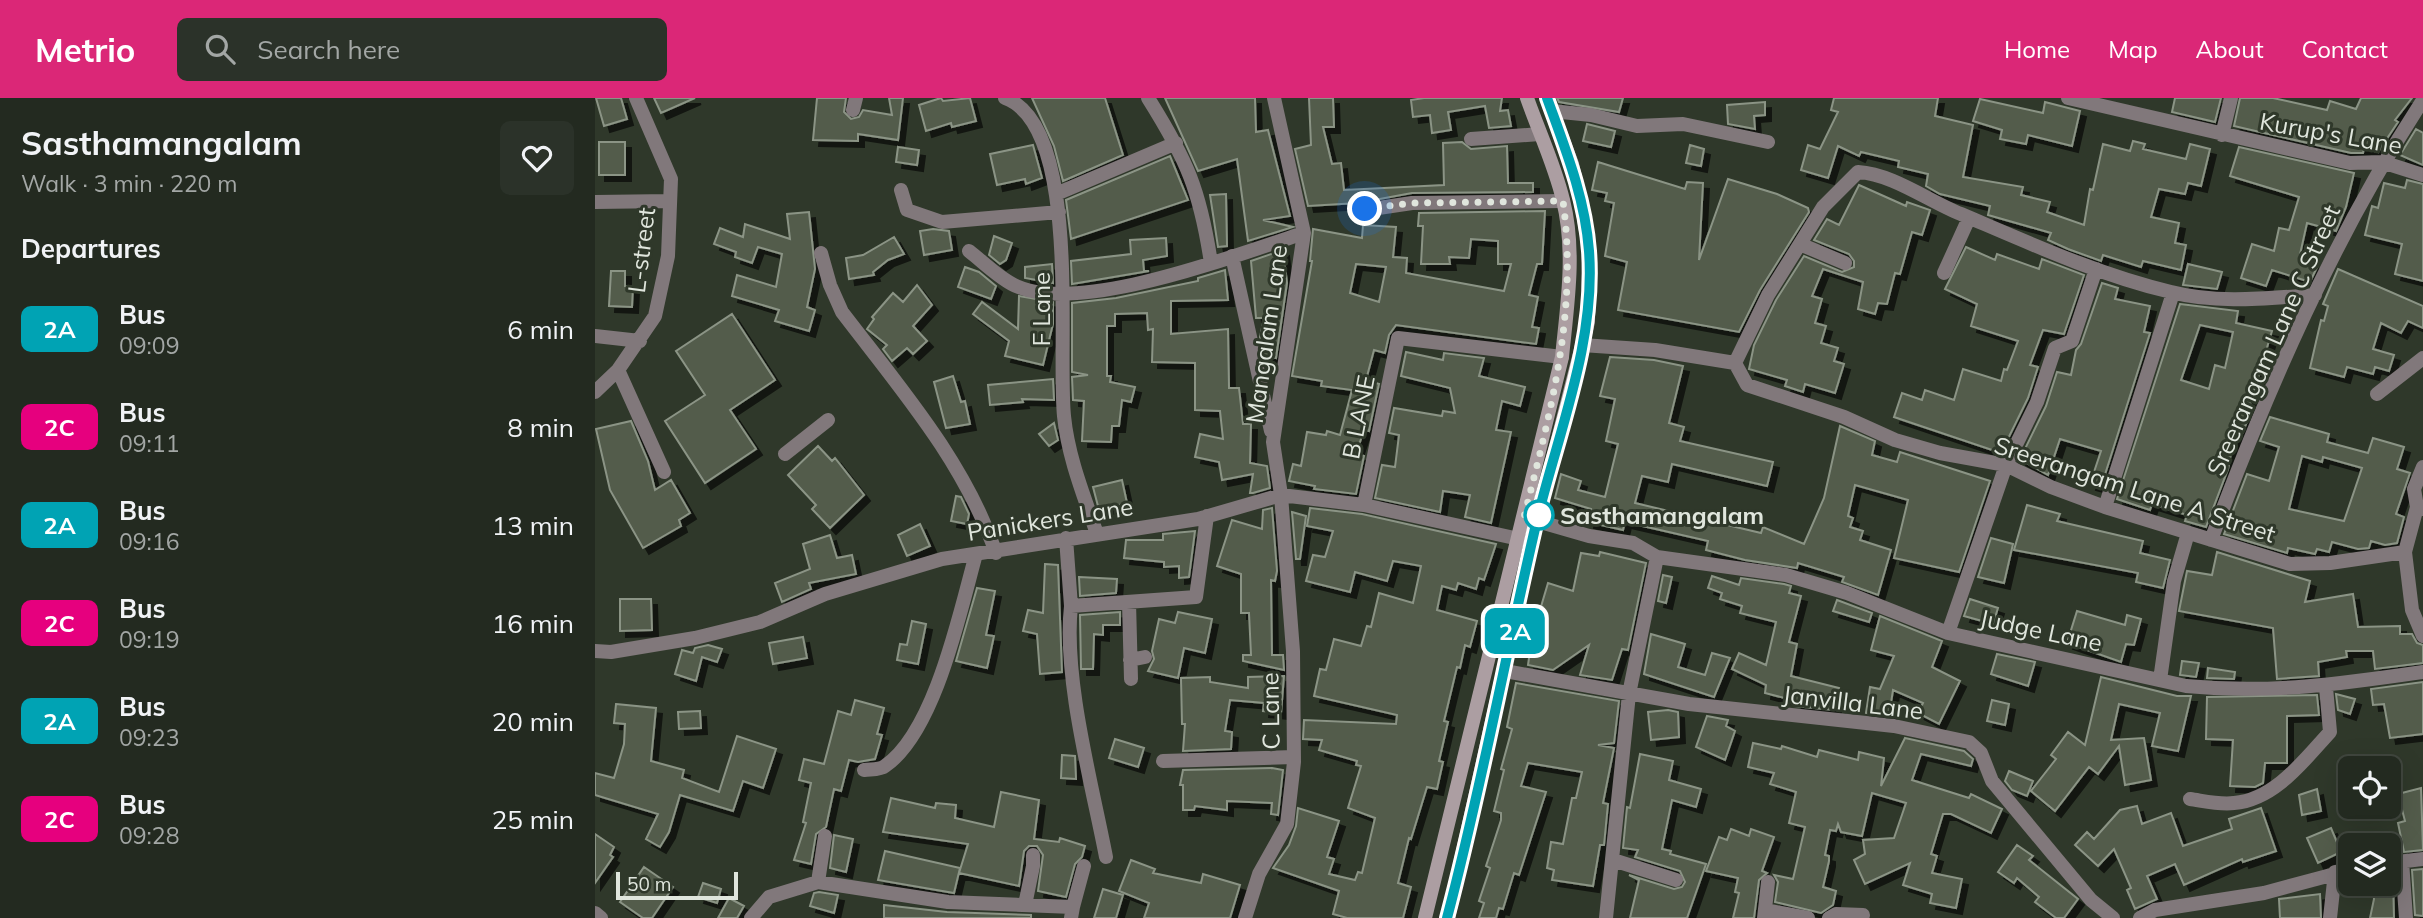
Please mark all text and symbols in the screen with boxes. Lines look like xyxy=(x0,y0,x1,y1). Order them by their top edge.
search box xyxy=(177,18,667,81)
text: Metrio xyxy=(35,29,135,70)
icon: search xyxy=(201,30,239,68)
text: Search here xyxy=(257,33,400,66)
text: Home xyxy=(2004,34,2070,64)
text: Map xyxy=(2108,34,2158,64)
text: About xyxy=(2196,34,2264,64)
text: Contact xyxy=(2302,34,2388,64)
street label: Kurup's Lane xyxy=(2258,106,2404,160)
button: heart xyxy=(500,121,574,195)
text: Sasthamangalam xyxy=(21,122,302,163)
text: Walk · 3 min · 220 m xyxy=(21,169,238,198)
your location xyxy=(1347,191,1382,226)
street label: Sreerangam Lane C Street xyxy=(2200,200,2346,480)
street label: L-street xyxy=(621,206,661,294)
text: Departures xyxy=(21,232,161,265)
street label: Mangalam Lane xyxy=(1239,243,1293,425)
street label: F Lane xyxy=(1026,272,1056,346)
text: Bus xyxy=(119,298,165,331)
text: 6 min xyxy=(507,313,574,346)
text: 2A xyxy=(43,314,76,344)
text: 09:09 xyxy=(119,331,179,360)
street label: B LANE xyxy=(1335,372,1381,462)
text: Bus xyxy=(119,396,165,429)
text: 8 min xyxy=(507,411,574,444)
text: 2C xyxy=(44,412,75,442)
text: 09:11 xyxy=(119,429,179,458)
street label: Sreerangam Lane A Street xyxy=(1991,429,2279,549)
street label: Panickers Lane xyxy=(965,491,1135,547)
text: Bus xyxy=(119,494,165,527)
marker: Sasthamangalam xyxy=(1524,500,1554,530)
place label: Sasthamangalam xyxy=(1560,500,1764,530)
text: 13 min xyxy=(492,509,574,542)
text: 2A xyxy=(43,510,76,540)
text: 09:16 xyxy=(119,527,179,556)
text: Bus xyxy=(119,592,165,625)
street label: Judge Lane xyxy=(1977,602,2105,658)
text: 16 min xyxy=(492,607,574,640)
text: 2C xyxy=(44,608,75,638)
line badge: 2A xyxy=(1483,608,1546,654)
text: 2A xyxy=(1499,616,1531,646)
text: 09:19 xyxy=(119,625,179,654)
street label: C Lane xyxy=(1254,672,1286,750)
street label: Janvilla Lane xyxy=(1781,678,1925,726)
text: Bus xyxy=(119,690,165,723)
text: 20 min xyxy=(492,705,574,738)
text: 2A xyxy=(43,706,76,736)
text: 09:23 xyxy=(119,723,179,752)
map controls xyxy=(2338,756,2401,896)
button: locate xyxy=(2338,756,2401,819)
text: Bus xyxy=(119,788,165,821)
text: 25 min xyxy=(492,803,574,836)
text: 2C xyxy=(44,804,75,834)
text: 09:28 xyxy=(119,821,179,850)
button: layers xyxy=(2338,833,2401,896)
scale bar xyxy=(616,869,739,901)
text: 50 m xyxy=(627,872,671,896)

